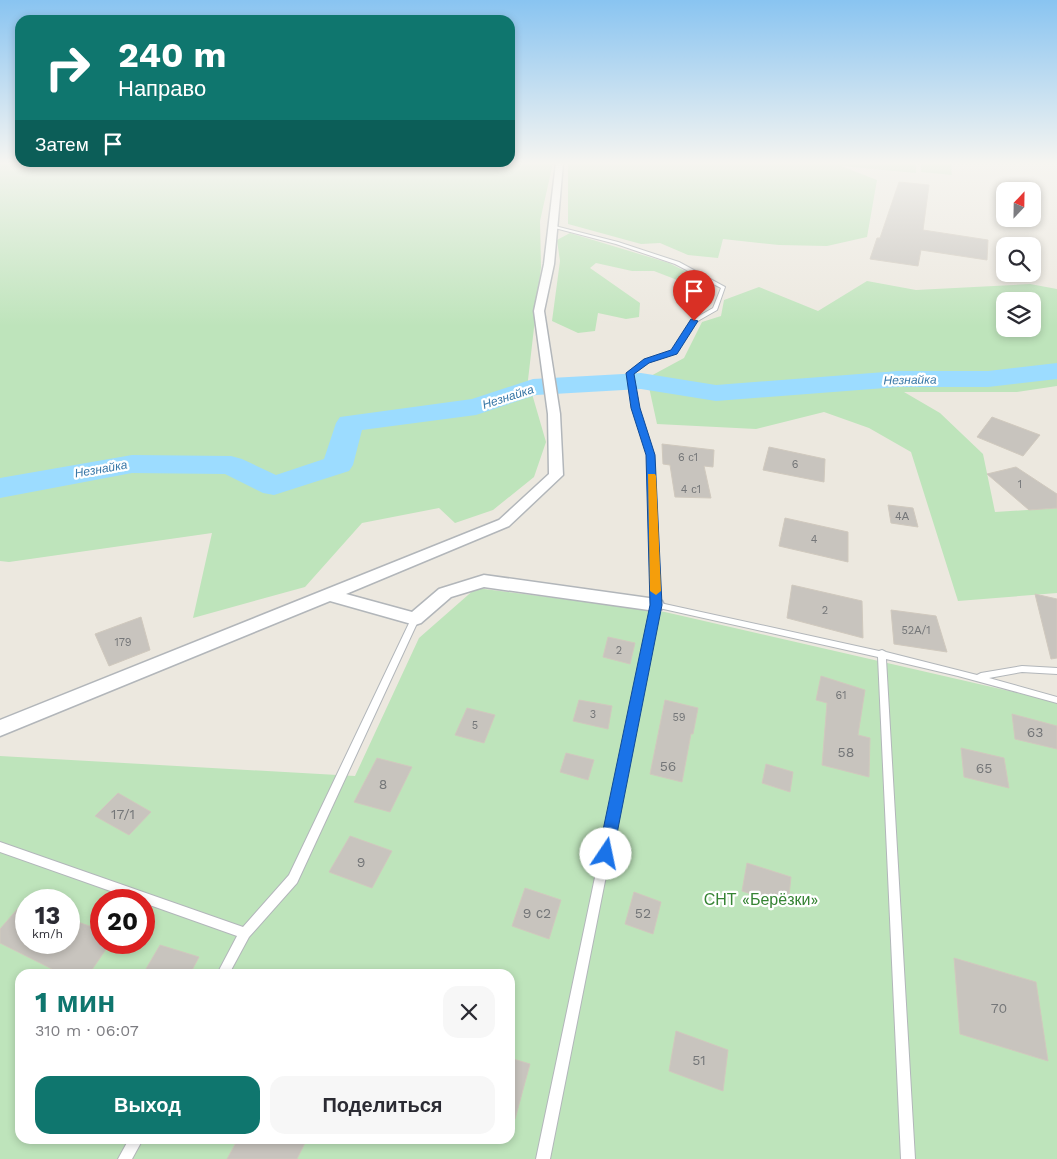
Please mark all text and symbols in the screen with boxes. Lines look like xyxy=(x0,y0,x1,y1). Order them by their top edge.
text: 240 m xyxy=(118,34,227,76)
icon: right xyxy=(35,35,100,100)
text: Направо xyxy=(118,76,206,101)
icon: arrive xyxy=(99,130,127,158)
text: Затем xyxy=(35,133,89,156)
north arrow xyxy=(996,182,1041,228)
map controls xyxy=(996,182,1041,337)
button: search xyxy=(996,237,1041,282)
pin xyxy=(673,270,715,321)
icon: arrive xyxy=(680,277,708,305)
button: layers xyxy=(996,292,1041,337)
water label: Незнайка xyxy=(883,373,937,387)
water label: Незнайка xyxy=(481,382,536,412)
house number: 6 с1 xyxy=(678,451,698,464)
water label: Незнайка xyxy=(74,457,129,481)
house number: 6 xyxy=(792,458,799,471)
house number: 1 xyxy=(1018,478,1022,491)
house number: 4 с1 xyxy=(681,483,701,496)
house number: 4А xyxy=(895,510,910,523)
house number: 4 xyxy=(811,533,818,546)
house number: 2 xyxy=(822,604,828,617)
house number: 52А/1 xyxy=(901,624,931,637)
house number: 179 xyxy=(114,636,132,649)
house number: 2 xyxy=(616,644,622,657)
house number: 61 xyxy=(836,689,846,702)
house number: 3 xyxy=(590,708,596,721)
house number: 59 xyxy=(672,711,686,724)
house number: 5 xyxy=(472,719,478,732)
house number: 63 xyxy=(1027,724,1043,740)
house number: 58 xyxy=(838,744,854,760)
house number: 56 xyxy=(660,758,676,774)
house number: 65 xyxy=(976,760,992,776)
house number: 8 xyxy=(379,776,387,792)
house number: 17/1 xyxy=(111,806,135,822)
position arrow xyxy=(579,827,631,879)
house number: 9 xyxy=(357,854,365,870)
speed limit sign: 20 xyxy=(90,889,155,954)
park label: СНТ «Берёзки» xyxy=(704,890,818,909)
text: 13 xyxy=(35,901,60,930)
house number: 9 с2 xyxy=(523,905,551,921)
house number: 52 xyxy=(635,905,651,921)
text: km/h xyxy=(32,927,63,941)
text: 1 мин xyxy=(35,984,115,1019)
button: close xyxy=(443,986,495,1038)
house number: 70 xyxy=(991,1000,1007,1016)
text: 310 m · 06:07 xyxy=(35,1021,139,1040)
house number: 51 xyxy=(692,1052,706,1068)
button: Выход xyxy=(35,1076,260,1134)
button: Поделиться xyxy=(270,1076,495,1134)

